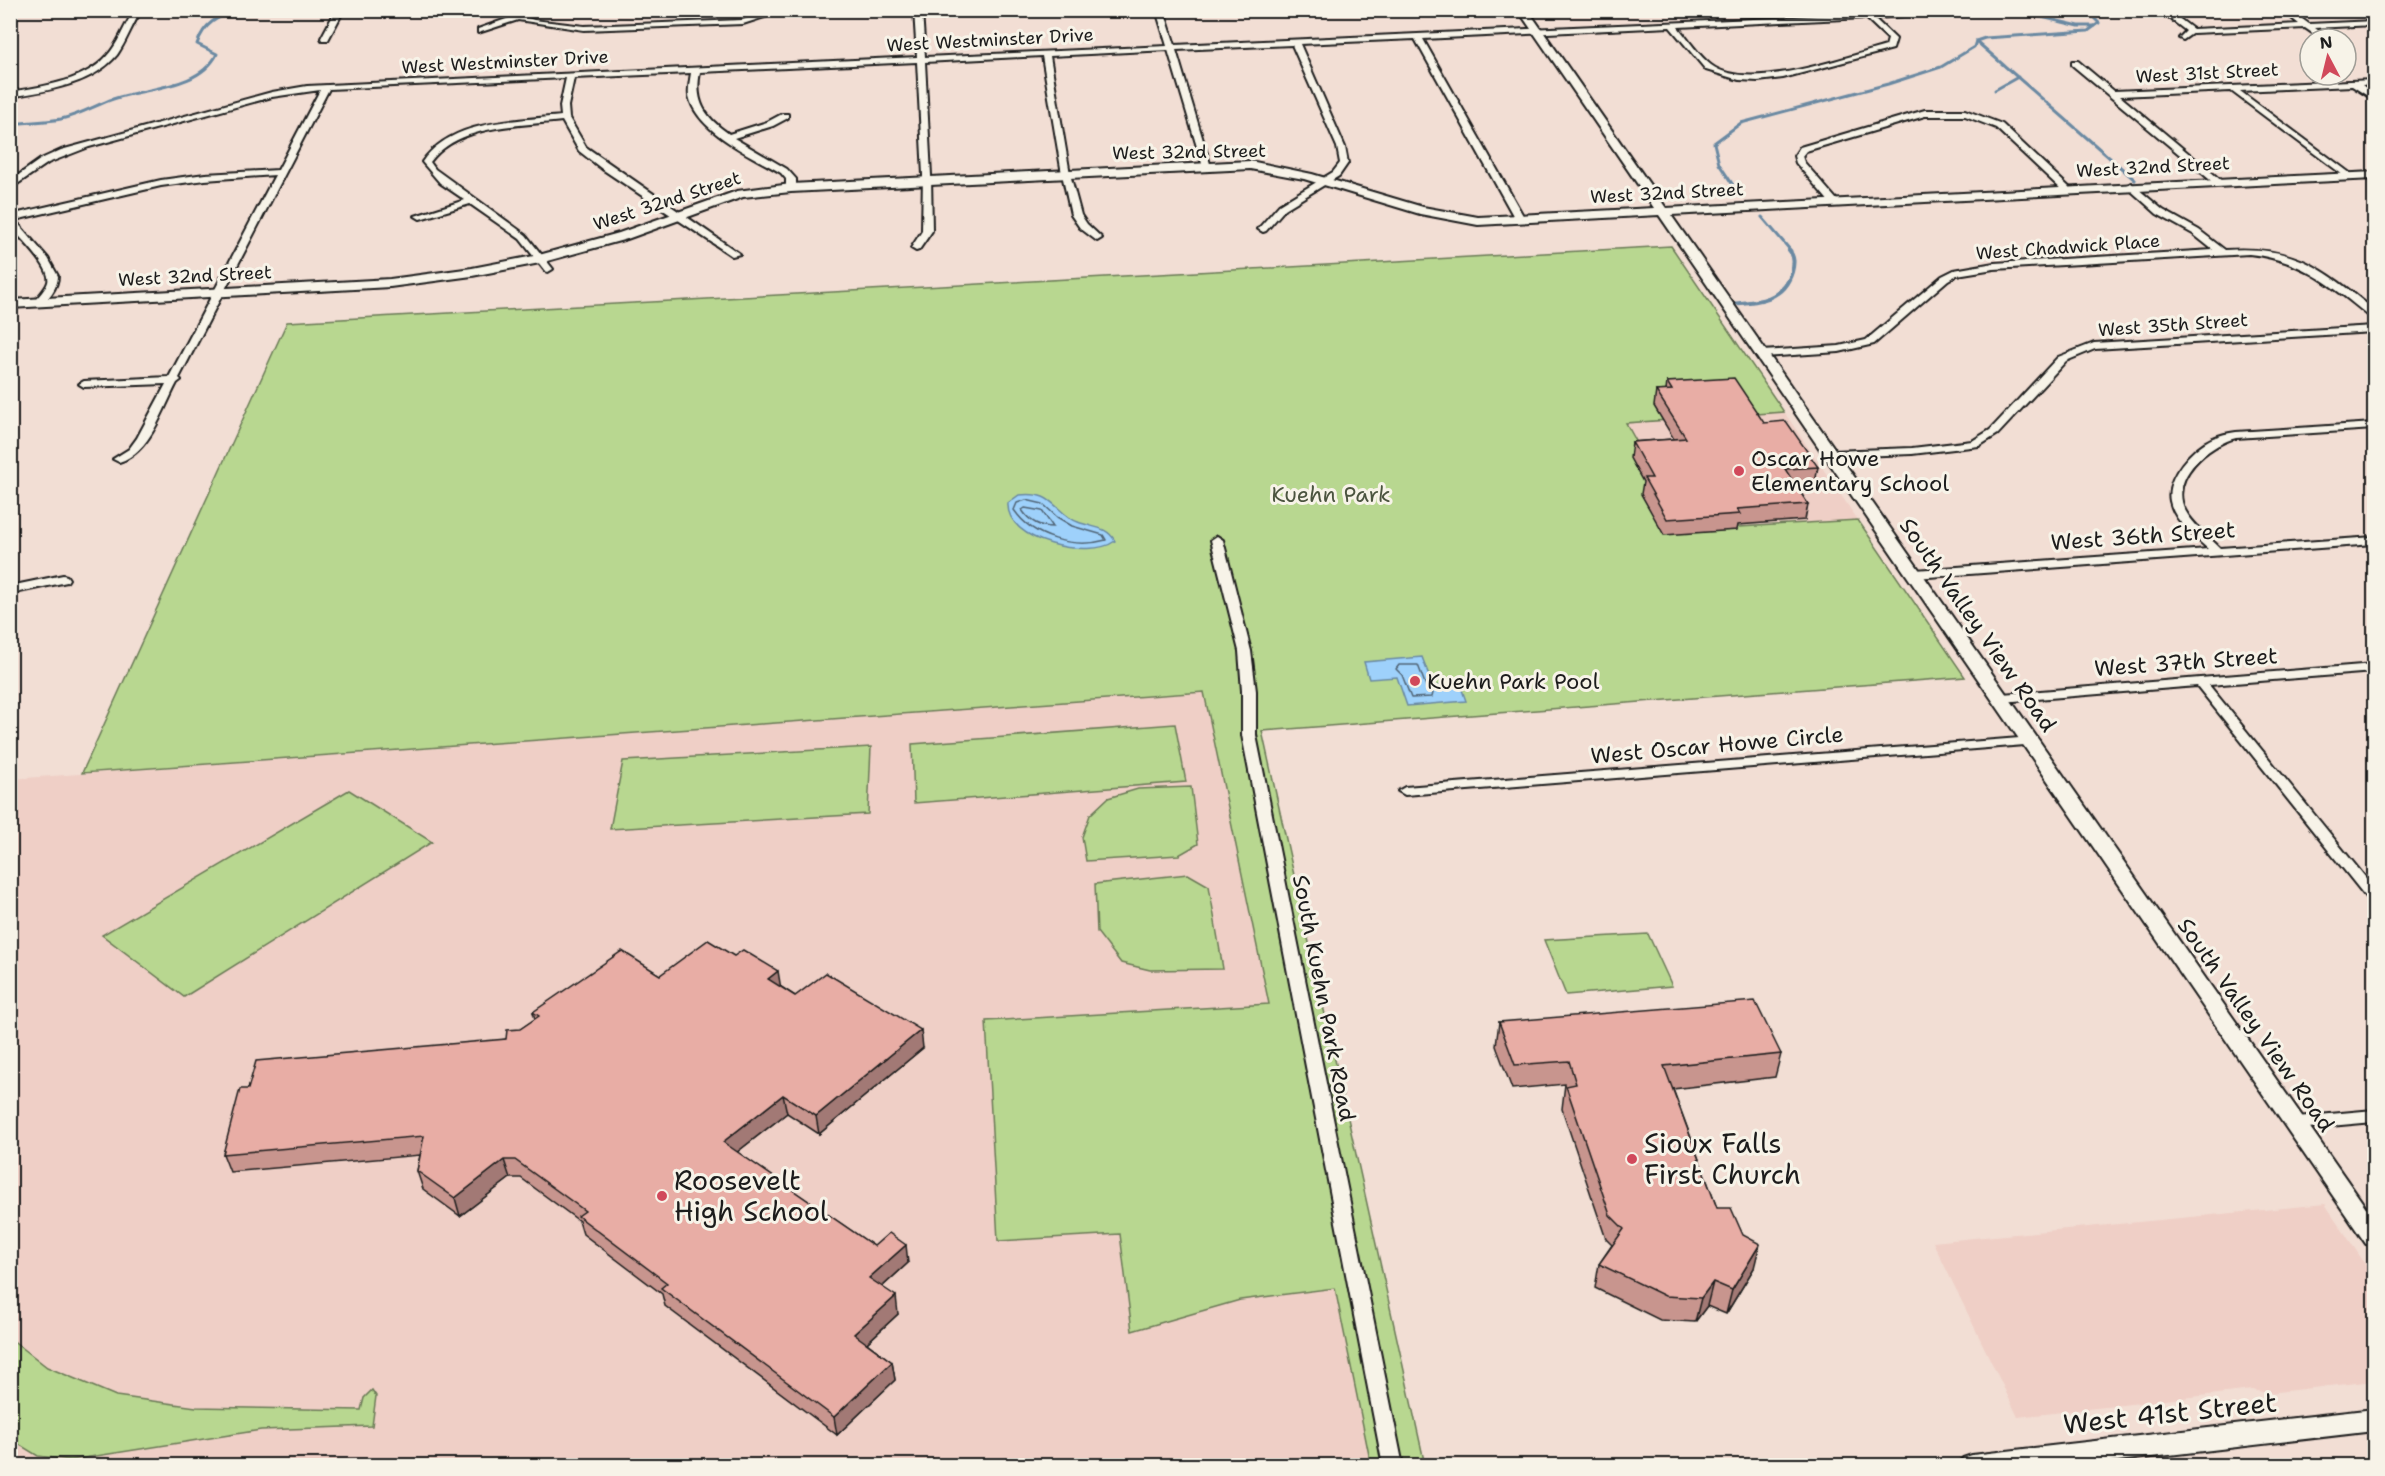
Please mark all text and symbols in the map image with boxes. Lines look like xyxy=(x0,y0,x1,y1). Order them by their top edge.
street label: West Westminster Drive xyxy=(886,23,1094,57)
north arrow xyxy=(2298,27,2358,87)
text: N xyxy=(2319,31,2334,54)
street label: West Westminster Drive xyxy=(401,45,609,79)
street label: West 31st Street xyxy=(2135,57,2279,89)
street label: West 32nd Street xyxy=(1112,139,1266,165)
street label: West 32nd Street xyxy=(2076,151,2231,183)
street label: West 32nd Street xyxy=(590,166,744,236)
street label: West 32nd Street xyxy=(1590,177,1745,209)
street label: West Chadwick Place xyxy=(1975,229,2161,265)
street label: West 32nd Street xyxy=(118,260,273,292)
street label: West 35th Street xyxy=(2097,308,2249,342)
place label: Oscar Howe Elementary School xyxy=(1751,444,1949,498)
marker: Oscar Howe Elementary School xyxy=(1732,464,1746,478)
park label: Kuehn Park xyxy=(1271,480,1391,509)
street label: South Valley View Road xyxy=(1893,512,2063,738)
street label: West 36th Street xyxy=(2050,515,2236,557)
street label: West 37th Street xyxy=(2093,641,2279,683)
place label: Kuehn Park Pool xyxy=(1427,667,1600,696)
marker: Kuehn Park Pool xyxy=(1408,674,1422,688)
street label: West Oscar Howe Circle xyxy=(1589,719,1845,771)
street label: South Kuehn Park Road xyxy=(1286,872,1362,1124)
street label: South Valley View Road xyxy=(2171,912,2341,1138)
place label: Sioux Falls First Church xyxy=(1644,1125,1801,1193)
marker: Sioux Falls First Church xyxy=(1625,1152,1639,1166)
place label: Roosevelt High School xyxy=(674,1162,828,1230)
marker: Roosevelt High School xyxy=(655,1189,669,1203)
street label: West 41st Street xyxy=(2061,1383,2279,1443)

